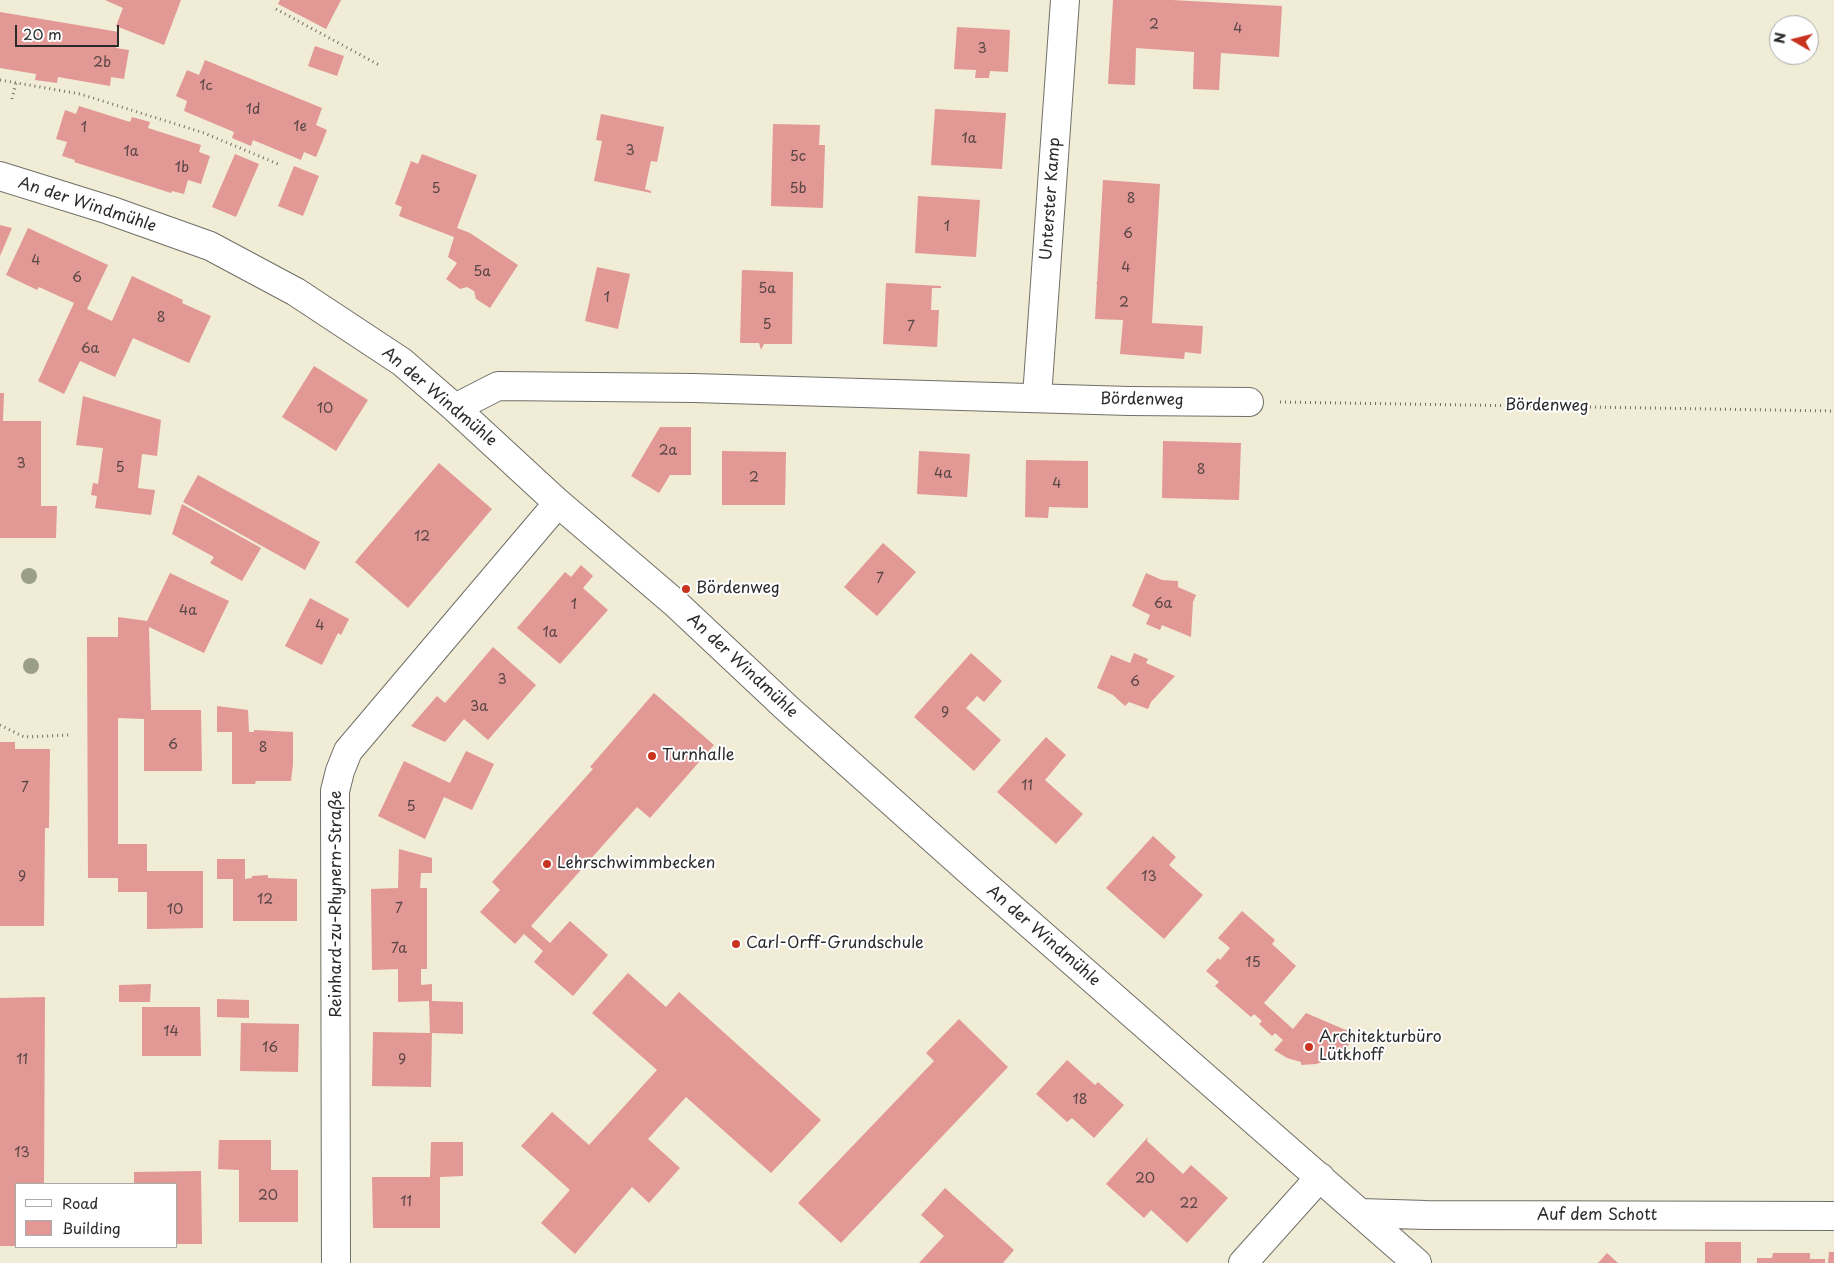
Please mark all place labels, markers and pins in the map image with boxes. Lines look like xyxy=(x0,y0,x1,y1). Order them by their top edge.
place label: Bördenweg xyxy=(696,579,780,599)
marker: Bördenweg xyxy=(680,583,692,595)
place label: Turnhalle xyxy=(662,746,734,766)
marker: Turnhalle xyxy=(646,750,658,762)
place label: Lehrschwimmbecken xyxy=(557,854,715,874)
marker: Lehrschwimmbecken xyxy=(541,858,553,870)
place label: Carl-Orff-Grundschule xyxy=(746,934,924,954)
marker: Carl-Orff-Grundschule xyxy=(730,938,742,950)
place label: Architekturbüro Lütkhoff xyxy=(1319,1028,1442,1066)
marker: Architekturbüro Lütkhoff xyxy=(1303,1041,1315,1053)

